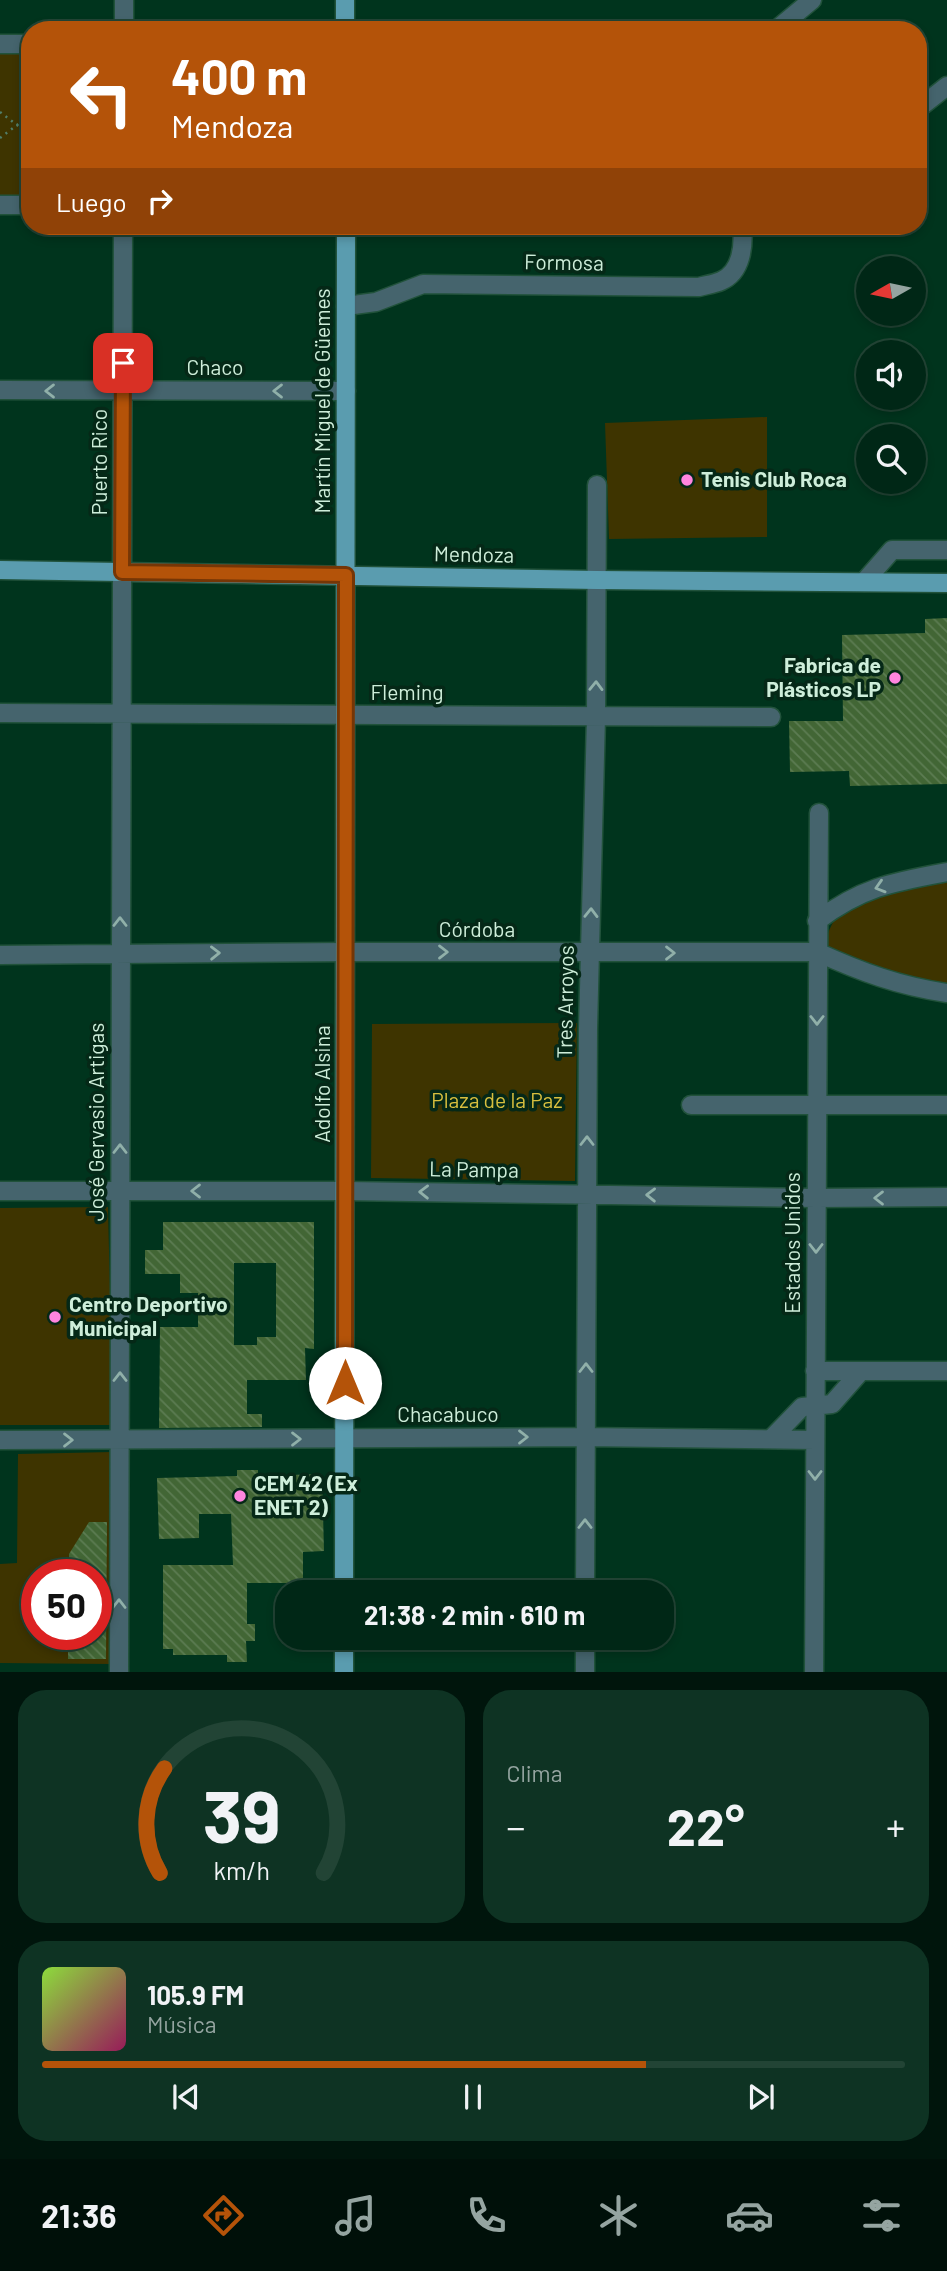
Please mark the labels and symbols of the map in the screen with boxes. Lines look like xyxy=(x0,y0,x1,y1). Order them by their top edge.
street label: Formosa xyxy=(524,248,604,275)
north arrow xyxy=(856,256,926,326)
street label: Martín Miguel de Güemes xyxy=(309,289,334,513)
pin xyxy=(93,333,153,393)
street label: Chaco xyxy=(186,354,244,379)
one-way arrow xyxy=(44,383,55,399)
one-way arrow xyxy=(272,383,282,399)
street label: Puerto Rico xyxy=(86,409,111,515)
place label: Tenis Club Roca xyxy=(701,466,847,491)
marker: Tenis Club Roca xyxy=(679,472,695,488)
street label: Mendoza xyxy=(434,540,514,567)
place label: Fabrica de Plásticos LP xyxy=(766,652,881,701)
marker: Fabrica de Plásticos LP xyxy=(887,670,903,686)
street label: Fleming xyxy=(370,679,444,704)
one-way arrow xyxy=(588,680,604,691)
one-way arrow xyxy=(875,879,887,893)
one-way arrow xyxy=(583,908,599,918)
one-way arrow xyxy=(112,916,128,927)
street label: Córdoba xyxy=(439,916,515,941)
one-way arrow xyxy=(210,945,221,961)
one-way arrow xyxy=(437,945,448,960)
street label: Tres Arroyos xyxy=(551,945,578,1059)
one-way arrow xyxy=(665,945,676,961)
one-way arrow xyxy=(809,1016,825,1026)
street label: José Gervasio Artigas xyxy=(83,1023,108,1221)
street label: Adolfo Alsina xyxy=(309,1025,334,1143)
park label: Plaza de la Paz xyxy=(431,1087,563,1112)
one-way arrow xyxy=(579,1135,595,1146)
one-way arrow xyxy=(112,1144,128,1154)
street label: La Pampa xyxy=(429,1155,519,1182)
street label: Estados Unidos xyxy=(779,1172,804,1314)
one-way arrow xyxy=(191,1183,201,1199)
one-way arrow xyxy=(418,1184,429,1200)
one-way arrow xyxy=(646,1187,656,1203)
one-way arrow xyxy=(873,1190,884,1206)
one-way arrow xyxy=(808,1243,824,1254)
place label: Centro Deportivo Municipal xyxy=(69,1291,228,1340)
marker: Centro Deportivo Municipal xyxy=(47,1309,63,1325)
position arrow xyxy=(308,1346,382,1420)
one-way arrow xyxy=(578,1363,594,1373)
one-way arrow xyxy=(112,1371,128,1382)
street label: Chacabuco xyxy=(397,1401,499,1426)
one-way arrow xyxy=(518,1429,529,1445)
one-way arrow xyxy=(291,1431,301,1447)
one-way arrow xyxy=(63,1432,74,1448)
place label: CEM 42 (Ex ENET 2) xyxy=(254,1470,358,1519)
one-way arrow xyxy=(807,1471,823,1481)
marker: CEM 42 (Ex ENET 2) xyxy=(232,1488,248,1504)
one-way arrow xyxy=(577,1519,593,1529)
speed limit sign: 50 xyxy=(21,1559,112,1650)
one-way arrow xyxy=(111,1599,127,1609)

